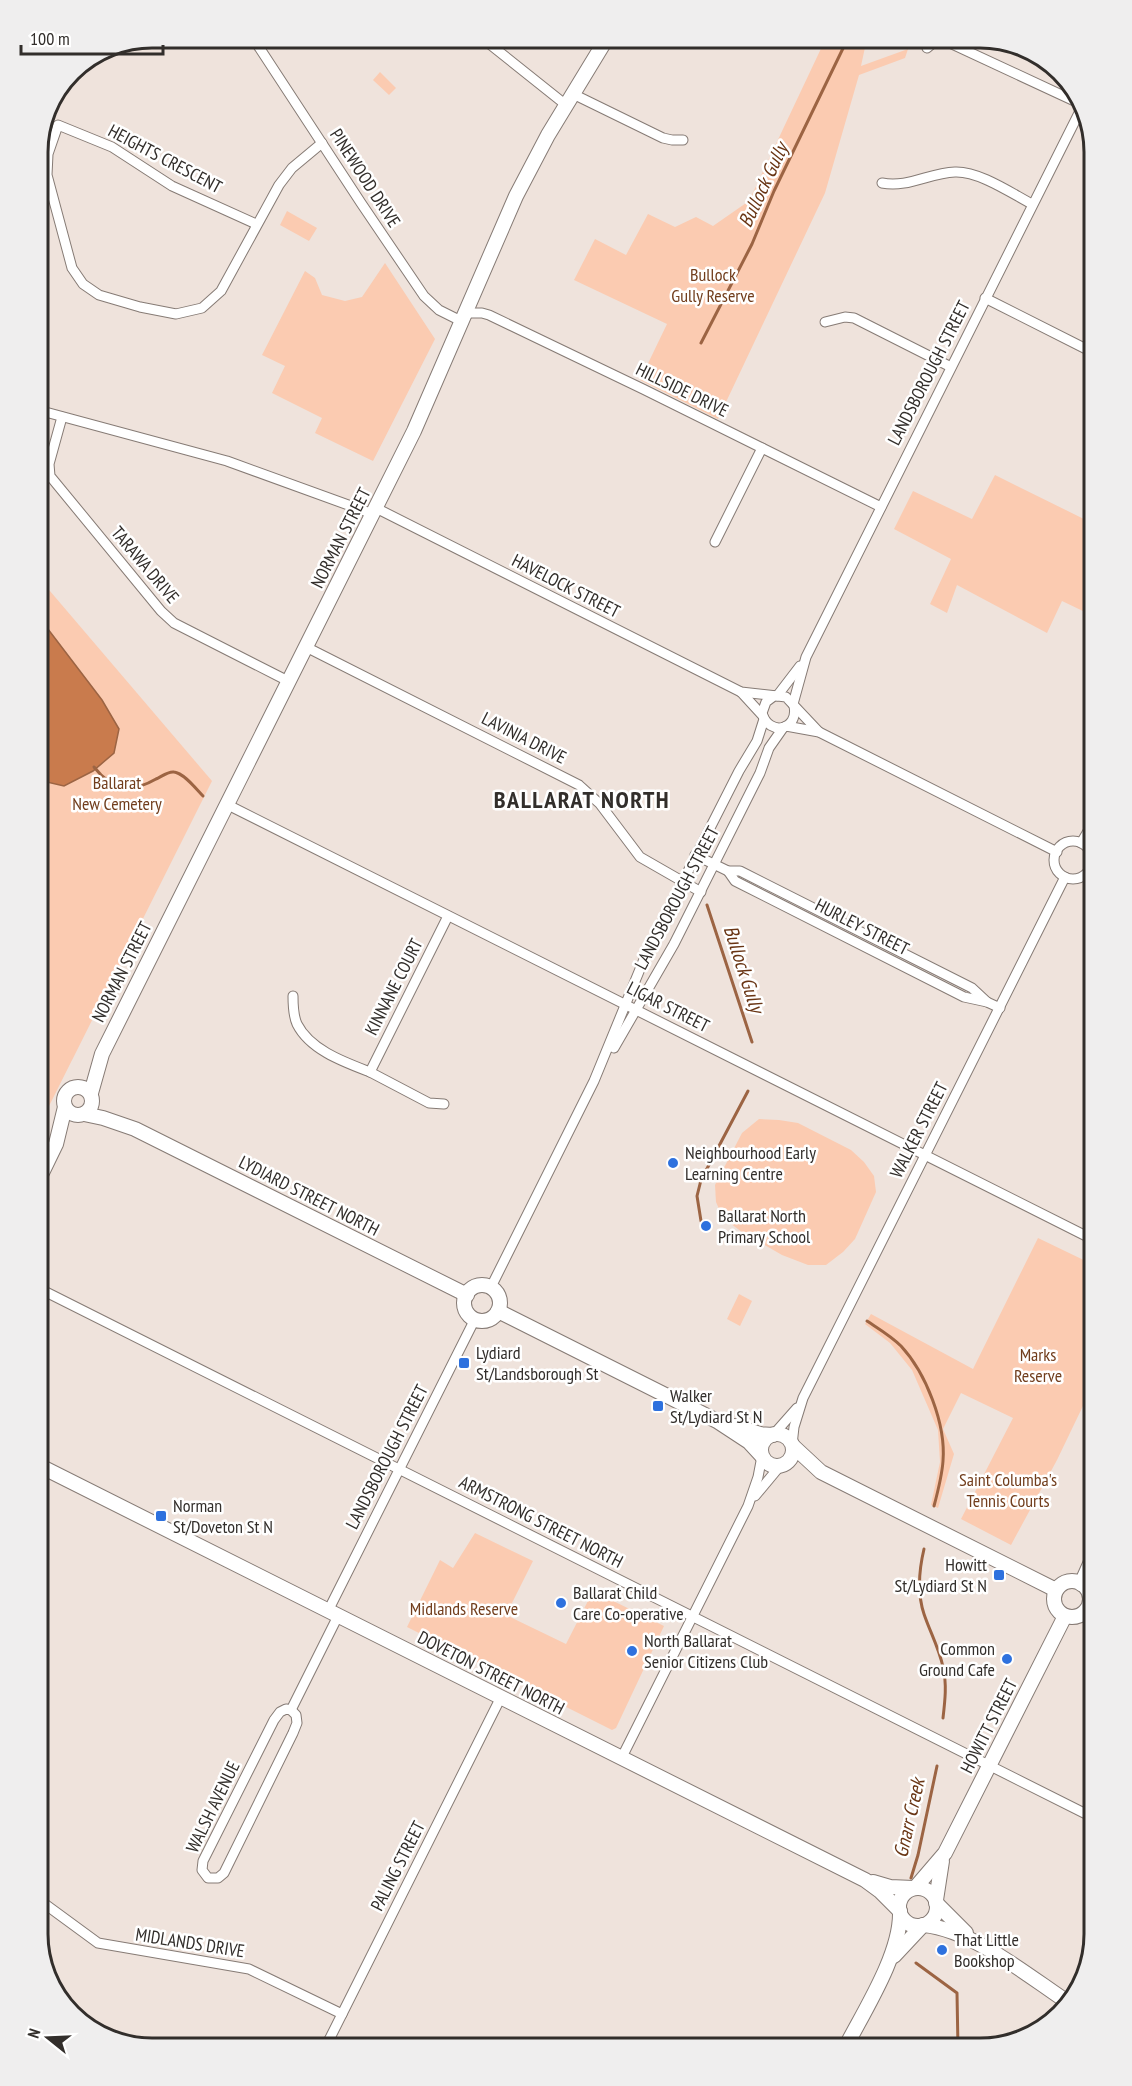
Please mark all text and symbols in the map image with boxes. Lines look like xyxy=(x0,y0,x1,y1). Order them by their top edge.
scale bar xyxy=(21,18,164,56)
text: 100 m xyxy=(30,27,70,50)
street label: HEIGHTS CRESCENT xyxy=(104,119,226,198)
street label: PINEWOOD DRIVE xyxy=(325,124,406,231)
water label: Bullock Gully xyxy=(732,136,795,231)
park label: Bullock Gully Reserve xyxy=(671,263,755,307)
street label: LANDSBOROUGH STREET xyxy=(882,297,975,449)
street label: HILLSIDE DRIVE xyxy=(632,357,732,422)
street label: NORMAN STREET xyxy=(305,484,376,592)
street label: TARAWA DRIVE xyxy=(106,521,184,608)
street label: HAVELOCK STREET xyxy=(508,548,624,623)
street label: LAVINIA DRIVE xyxy=(478,706,570,769)
park label: Ballarat New Cemetery xyxy=(72,771,162,815)
district label: BALLARAT NORTH xyxy=(494,784,670,815)
street label: LANDSBOROUGH STREET xyxy=(629,822,724,973)
street label: HURLEY STREET xyxy=(811,893,913,960)
street label: NORMAN STREET xyxy=(86,918,157,1026)
water label: Bullock Gully xyxy=(718,922,771,1018)
street label: KINNANE COURT xyxy=(359,935,428,1039)
street label: LIGAR STREET xyxy=(623,976,713,1037)
street label: WALKER STREET xyxy=(885,1078,953,1182)
place label: Neighbourhood Early Learning Centre xyxy=(685,1141,816,1185)
street label: LYDIARD STREET NORTH xyxy=(235,1150,383,1241)
marker: Neighbourhood Early Learning Centre xyxy=(666,1156,680,1170)
place label: Ballarat North Primary School xyxy=(718,1204,811,1248)
marker: Ballarat North Primary School xyxy=(699,1219,713,1233)
place label: Lydiard St/Landsborough St xyxy=(476,1341,598,1385)
park label: Marks Reserve xyxy=(1014,1343,1062,1387)
marker: Lydiard St/Landsborough St xyxy=(457,1356,471,1370)
street label: LANDSBOROUGH STREET xyxy=(340,1381,433,1533)
place label: Walker St/Lydiard St N xyxy=(670,1384,762,1428)
marker: Walker St/Lydiard St N xyxy=(651,1399,665,1413)
park label: Saint Columba's Tennis Courts xyxy=(959,1468,1057,1512)
street label: ARMSTRONG STREET NORTH xyxy=(455,1470,627,1573)
place label: Norman St/Doveton St N xyxy=(173,1494,273,1538)
marker: Norman St/Doveton St N xyxy=(154,1509,168,1523)
place label: Howitt St/Lydiard St N xyxy=(895,1553,987,1597)
marker: Howitt St/Lydiard St N xyxy=(992,1568,1006,1582)
place label: Ballarat Child Care Co-operative xyxy=(573,1581,684,1625)
marker: Ballarat Child Care Co-operative xyxy=(554,1596,568,1610)
park label: Midlands Reserve xyxy=(410,1597,518,1620)
street label: DOVETON STREET NORTH xyxy=(414,1626,569,1720)
place label: North Ballarat Senior Citizens Club xyxy=(644,1629,768,1673)
place label: Common Ground Cafe xyxy=(919,1637,995,1681)
marker: North Ballarat Senior Citizens Club xyxy=(625,1644,639,1658)
marker: Common Ground Cafe xyxy=(1000,1652,1014,1666)
street label: HOWITT STREET xyxy=(955,1675,1022,1777)
street label: WALSH AVENUE xyxy=(181,1757,245,1856)
water label: Gnarr Creek xyxy=(887,1774,931,1860)
street label: PALING STREET xyxy=(365,1817,430,1914)
street label: MIDLANDS DRIVE xyxy=(134,1923,246,1962)
place label: That Little Bookshop xyxy=(954,1928,1019,1972)
marker: That Little Bookshop xyxy=(935,1943,949,1957)
north arrow xyxy=(18,2008,78,2068)
text: N xyxy=(23,2026,45,2041)

